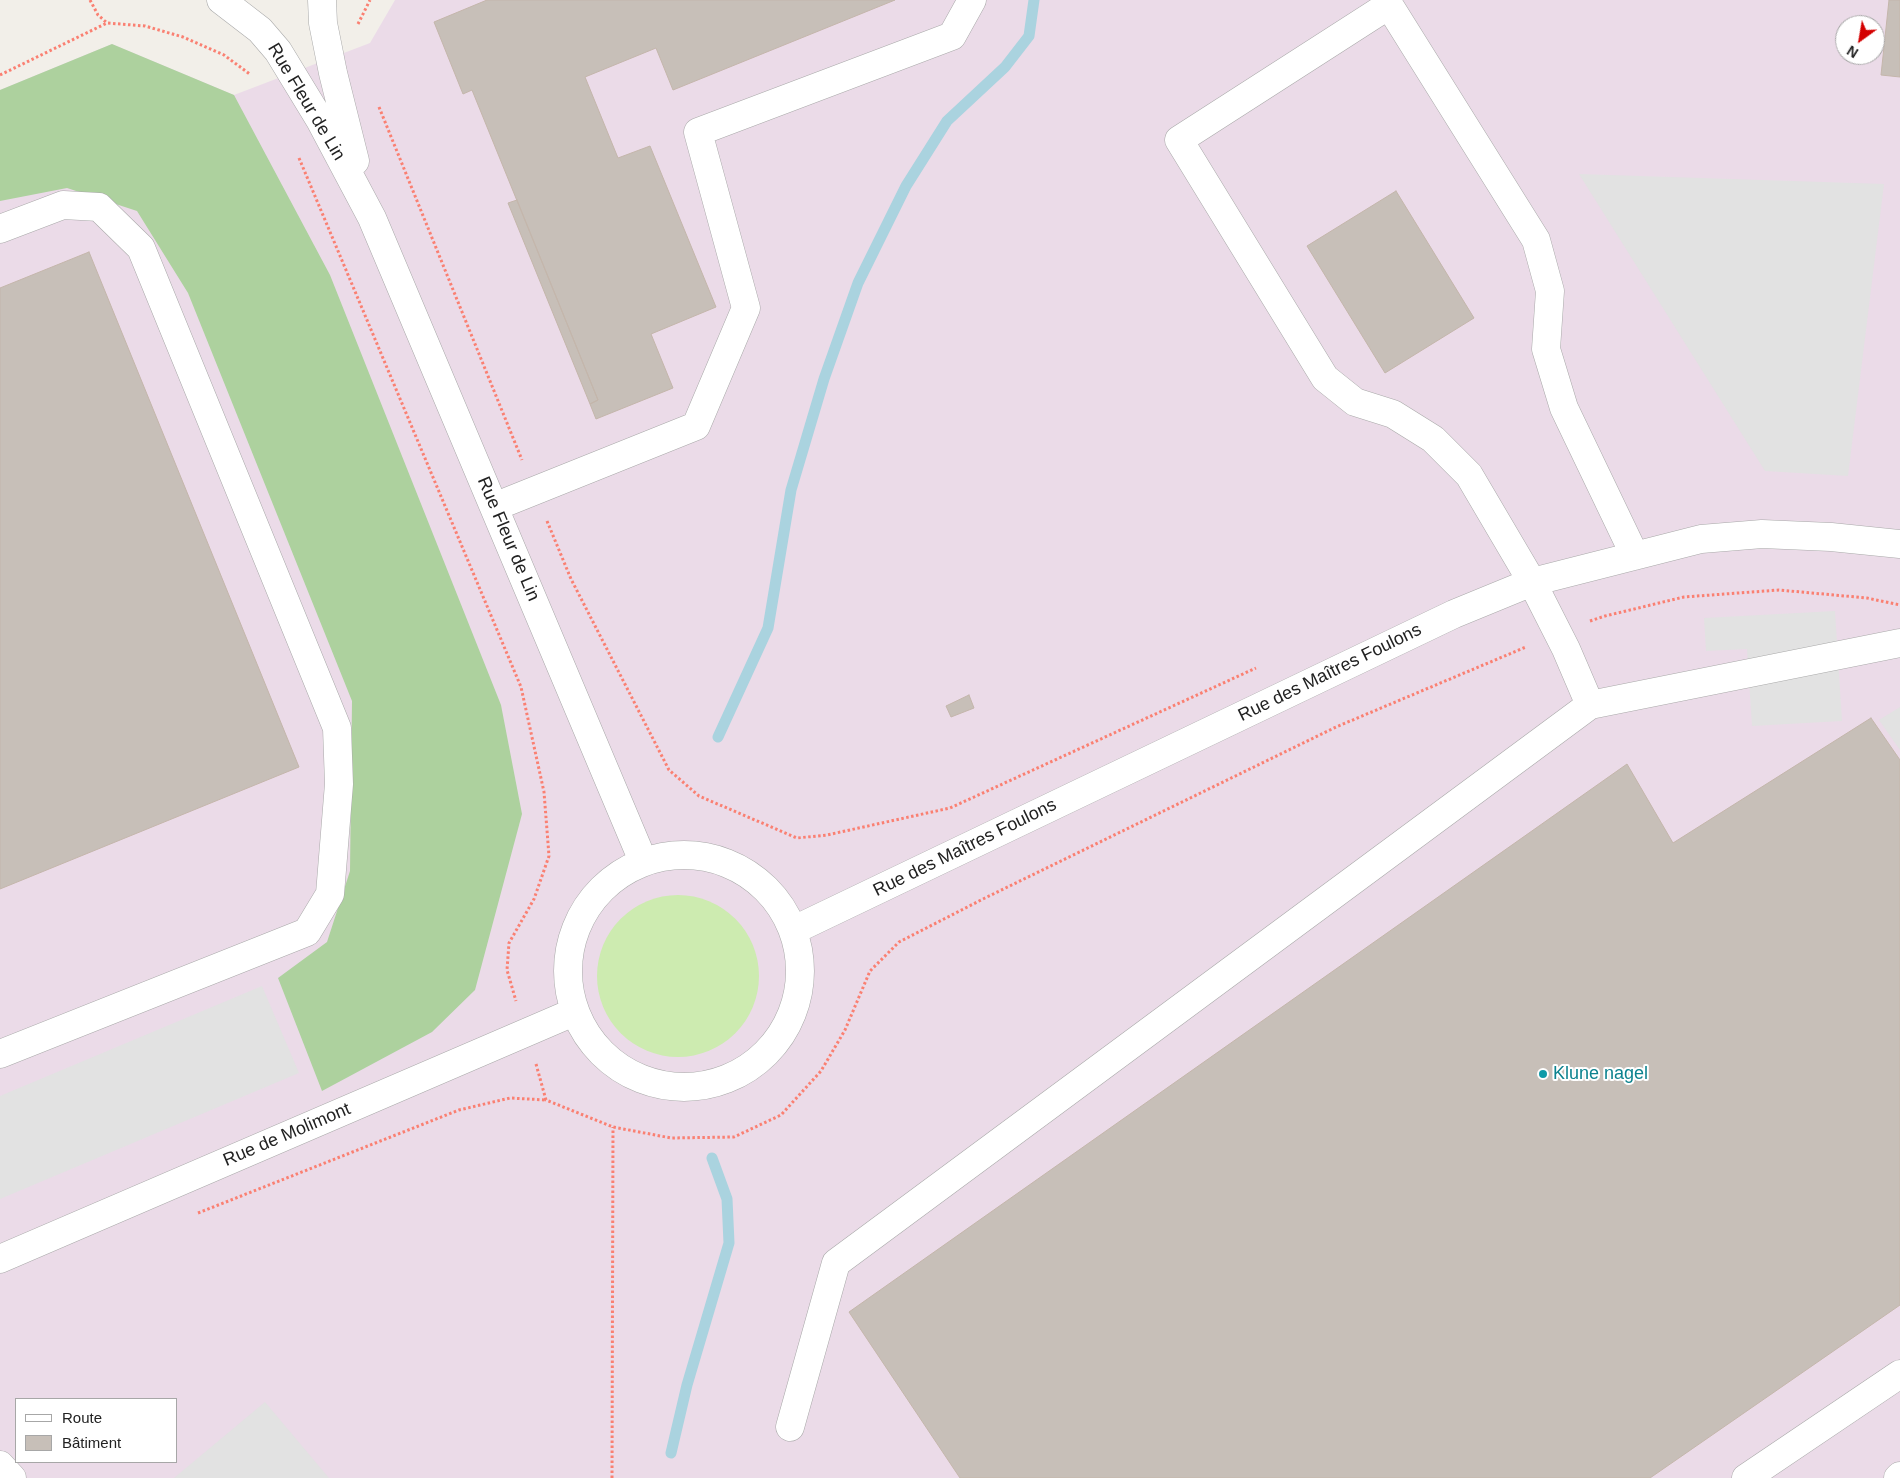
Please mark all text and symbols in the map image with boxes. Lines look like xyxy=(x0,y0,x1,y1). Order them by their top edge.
north arrow xyxy=(1835,15,1885,65)
street label: Rue Fleur de Lin xyxy=(262,39,350,165)
text: N xyxy=(1844,42,1861,61)
street label: Rue Fleur de Lin xyxy=(472,474,544,604)
street label: Rue des Maîtres Foulons xyxy=(1235,619,1425,727)
street label: Rue des Maîtres Foulons xyxy=(870,794,1060,902)
place label: Klune nagel xyxy=(1553,1063,1648,1085)
marker: Klune nagel xyxy=(1537,1068,1549,1080)
street label: Rue de Molimont xyxy=(220,1098,354,1172)
legend xyxy=(15,1398,178,1463)
text: Route xyxy=(62,1409,102,1426)
text: Bâtiment xyxy=(62,1434,121,1451)

